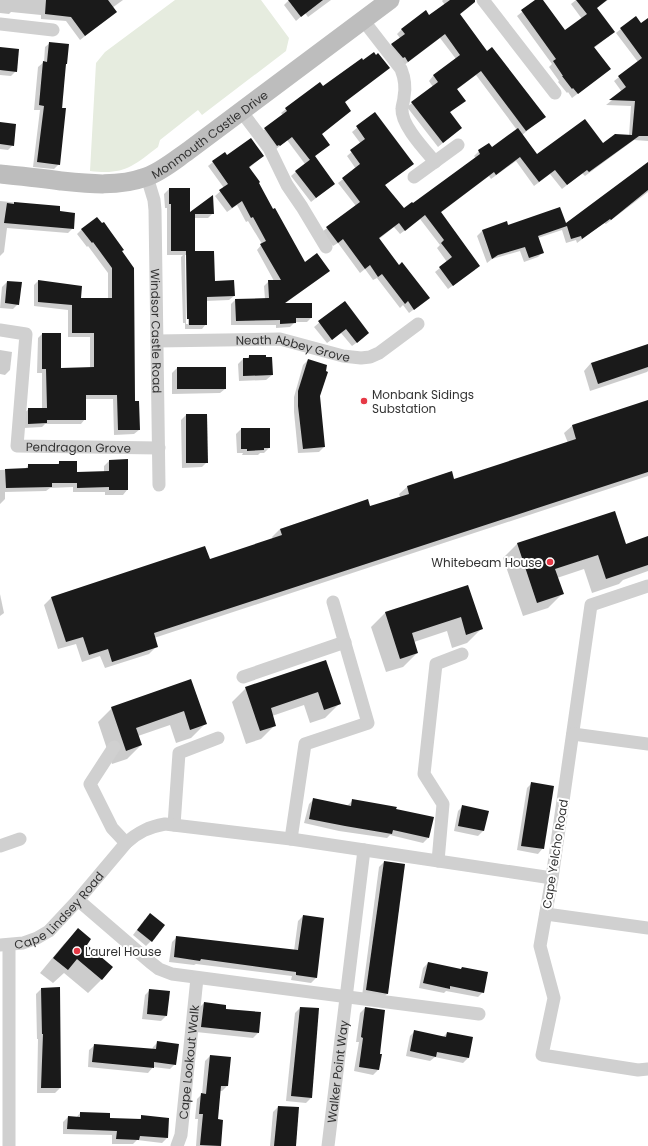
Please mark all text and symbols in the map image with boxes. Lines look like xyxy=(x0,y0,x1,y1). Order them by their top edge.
street label: Monmouth Castle Drive xyxy=(148,86,271,182)
street label: Windsor Castle Road xyxy=(147,268,166,394)
street label: Neath Abbey Grove xyxy=(235,330,351,365)
place label: Monbank Sidings Substation xyxy=(372,386,474,417)
marker: Monbank Sidings Substation xyxy=(359,396,369,406)
street label: Pendragon Grove xyxy=(26,438,131,456)
place label: Whitebeam House xyxy=(431,554,542,571)
marker: Whitebeam House xyxy=(545,557,555,567)
street label: Cape Yelcho Road xyxy=(538,798,572,910)
street label: Cape Lindsey Road xyxy=(14,868,107,952)
place label: Laurel House xyxy=(85,943,161,960)
marker: Laurel House xyxy=(72,946,82,956)
street label: Cape Lookout Walk xyxy=(174,1003,203,1120)
street label: Walker Point Way xyxy=(322,1019,352,1124)

